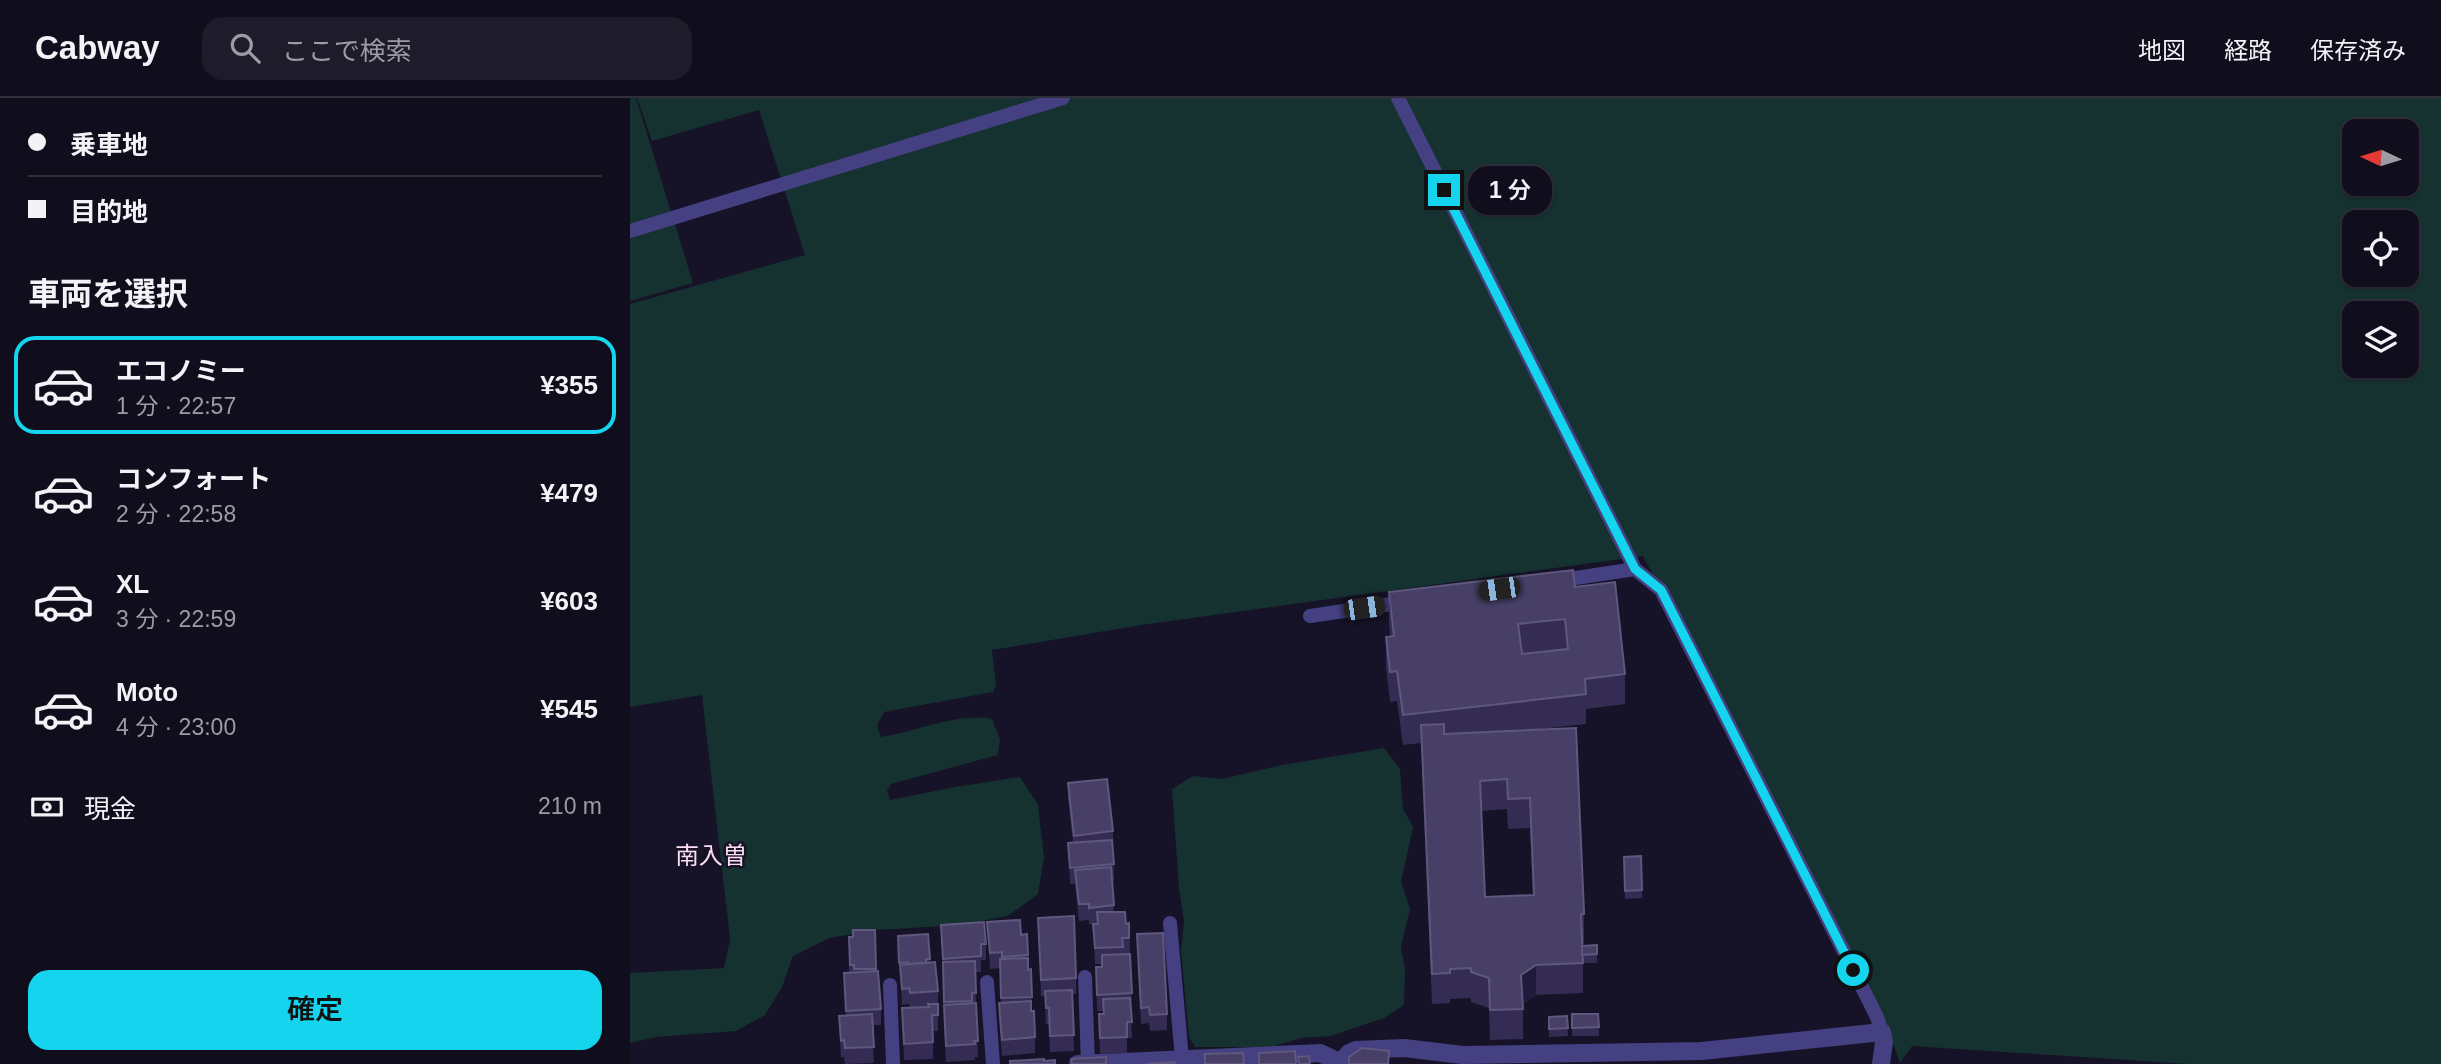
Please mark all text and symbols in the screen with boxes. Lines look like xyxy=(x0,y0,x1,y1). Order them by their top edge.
search box xyxy=(202,17,692,80)
text: Cabway xyxy=(35,29,160,66)
icon: search xyxy=(226,29,264,67)
text: ここで検索 xyxy=(282,36,412,66)
text: 地図 xyxy=(2138,37,2186,64)
text: 経路 xyxy=(2224,37,2272,64)
text: 保存済み xyxy=(2310,37,2406,64)
north arrow xyxy=(2342,119,2418,196)
map controls xyxy=(2342,119,2419,378)
text: 乗車地 xyxy=(70,130,148,160)
callout: 1 分 xyxy=(1468,166,1552,214)
route end xyxy=(1428,174,1460,206)
text: 1 分 xyxy=(1489,177,1531,203)
text: 目的地 xyxy=(70,197,148,227)
button: locate xyxy=(2342,210,2419,287)
text: 車両を選択 xyxy=(28,276,188,312)
button: layers xyxy=(2342,301,2419,378)
icon: car xyxy=(32,354,95,417)
text: エコノミー xyxy=(116,356,246,386)
text: ¥355 xyxy=(540,370,598,400)
text: 1 分 · 22:57 xyxy=(116,393,236,419)
icon: car xyxy=(32,462,95,525)
text: コンフォート xyxy=(116,464,271,494)
text: ¥479 xyxy=(540,478,598,508)
text: 2 分 · 22:58 xyxy=(116,501,236,527)
text: XL xyxy=(116,569,149,599)
icon: car xyxy=(32,570,95,633)
car xyxy=(1477,576,1522,602)
text: ¥603 xyxy=(540,586,598,616)
car xyxy=(1342,595,1387,621)
text: 3 分 · 22:59 xyxy=(116,606,236,632)
text: Moto xyxy=(116,677,178,707)
icon: car xyxy=(32,678,95,741)
text: ¥545 xyxy=(540,694,598,724)
text: 4 分 · 23:00 xyxy=(116,714,236,740)
icon: cash xyxy=(28,788,66,826)
text: 210 m xyxy=(538,793,602,819)
text: 現金 xyxy=(84,794,136,824)
district label: 南入曽 xyxy=(675,842,747,869)
route start xyxy=(1837,954,1869,986)
button: 確定 xyxy=(28,970,602,1050)

